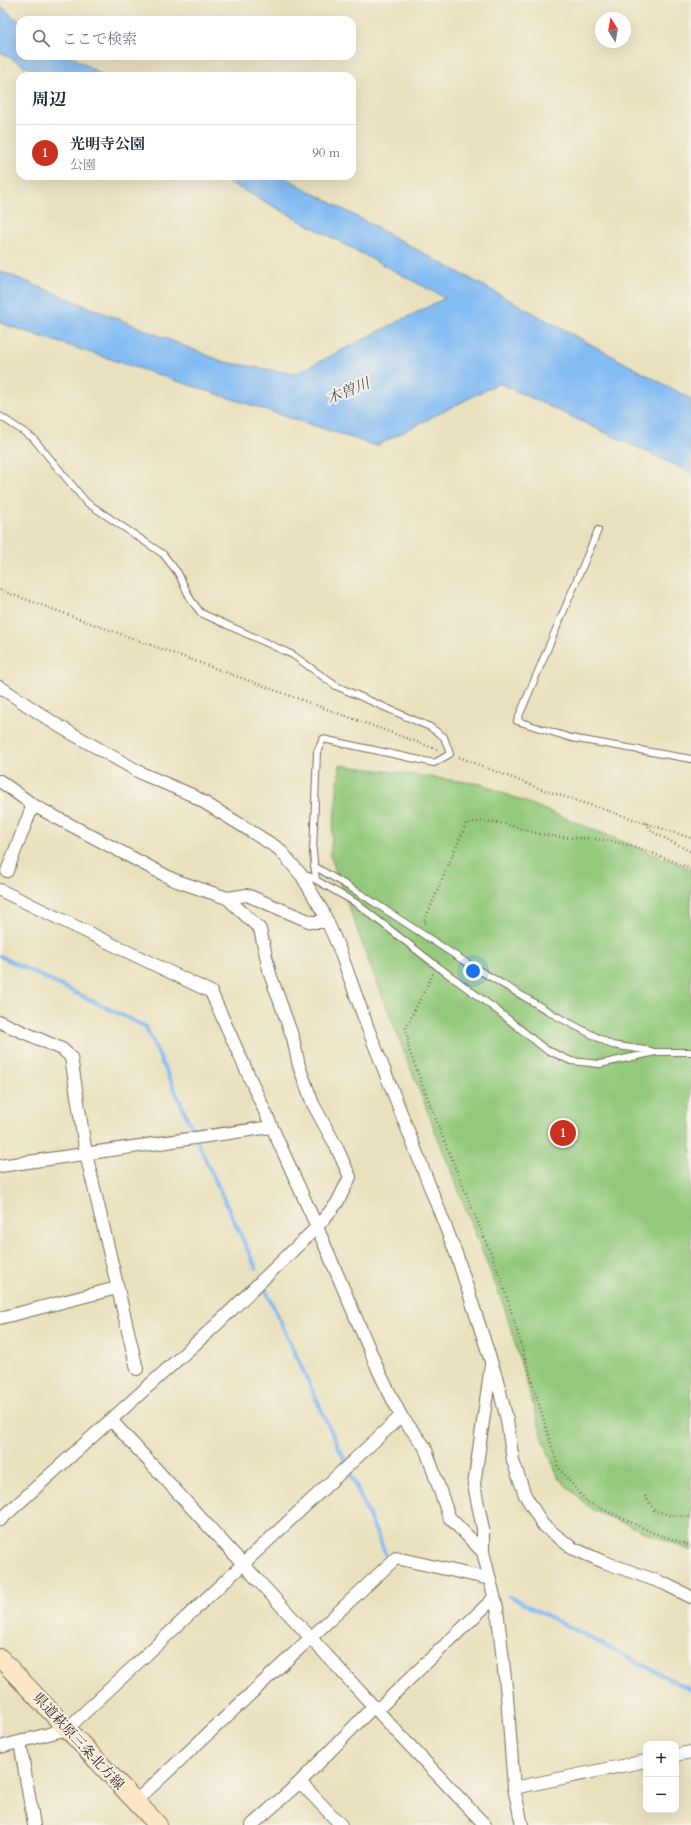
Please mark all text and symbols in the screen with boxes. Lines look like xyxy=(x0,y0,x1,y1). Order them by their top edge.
north arrow xyxy=(595,12,631,48)
search box xyxy=(16,16,356,60)
icon: search xyxy=(30,27,52,49)
text: ここで検索 xyxy=(62,29,137,49)
text: 周辺 xyxy=(32,88,66,111)
text: 光明寺公園 xyxy=(70,134,145,154)
text: 1 xyxy=(42,144,48,162)
text: 90 m xyxy=(312,144,340,162)
text: 公園 xyxy=(70,156,96,174)
water label: 木曽川 xyxy=(323,373,374,409)
your location xyxy=(463,961,483,981)
pin: 1 xyxy=(550,1118,576,1148)
street label: 県道萩原三条北方線 xyxy=(29,1689,129,1794)
map controls xyxy=(643,1741,679,1813)
button: + xyxy=(643,1741,679,1777)
button: − xyxy=(643,1777,679,1813)

